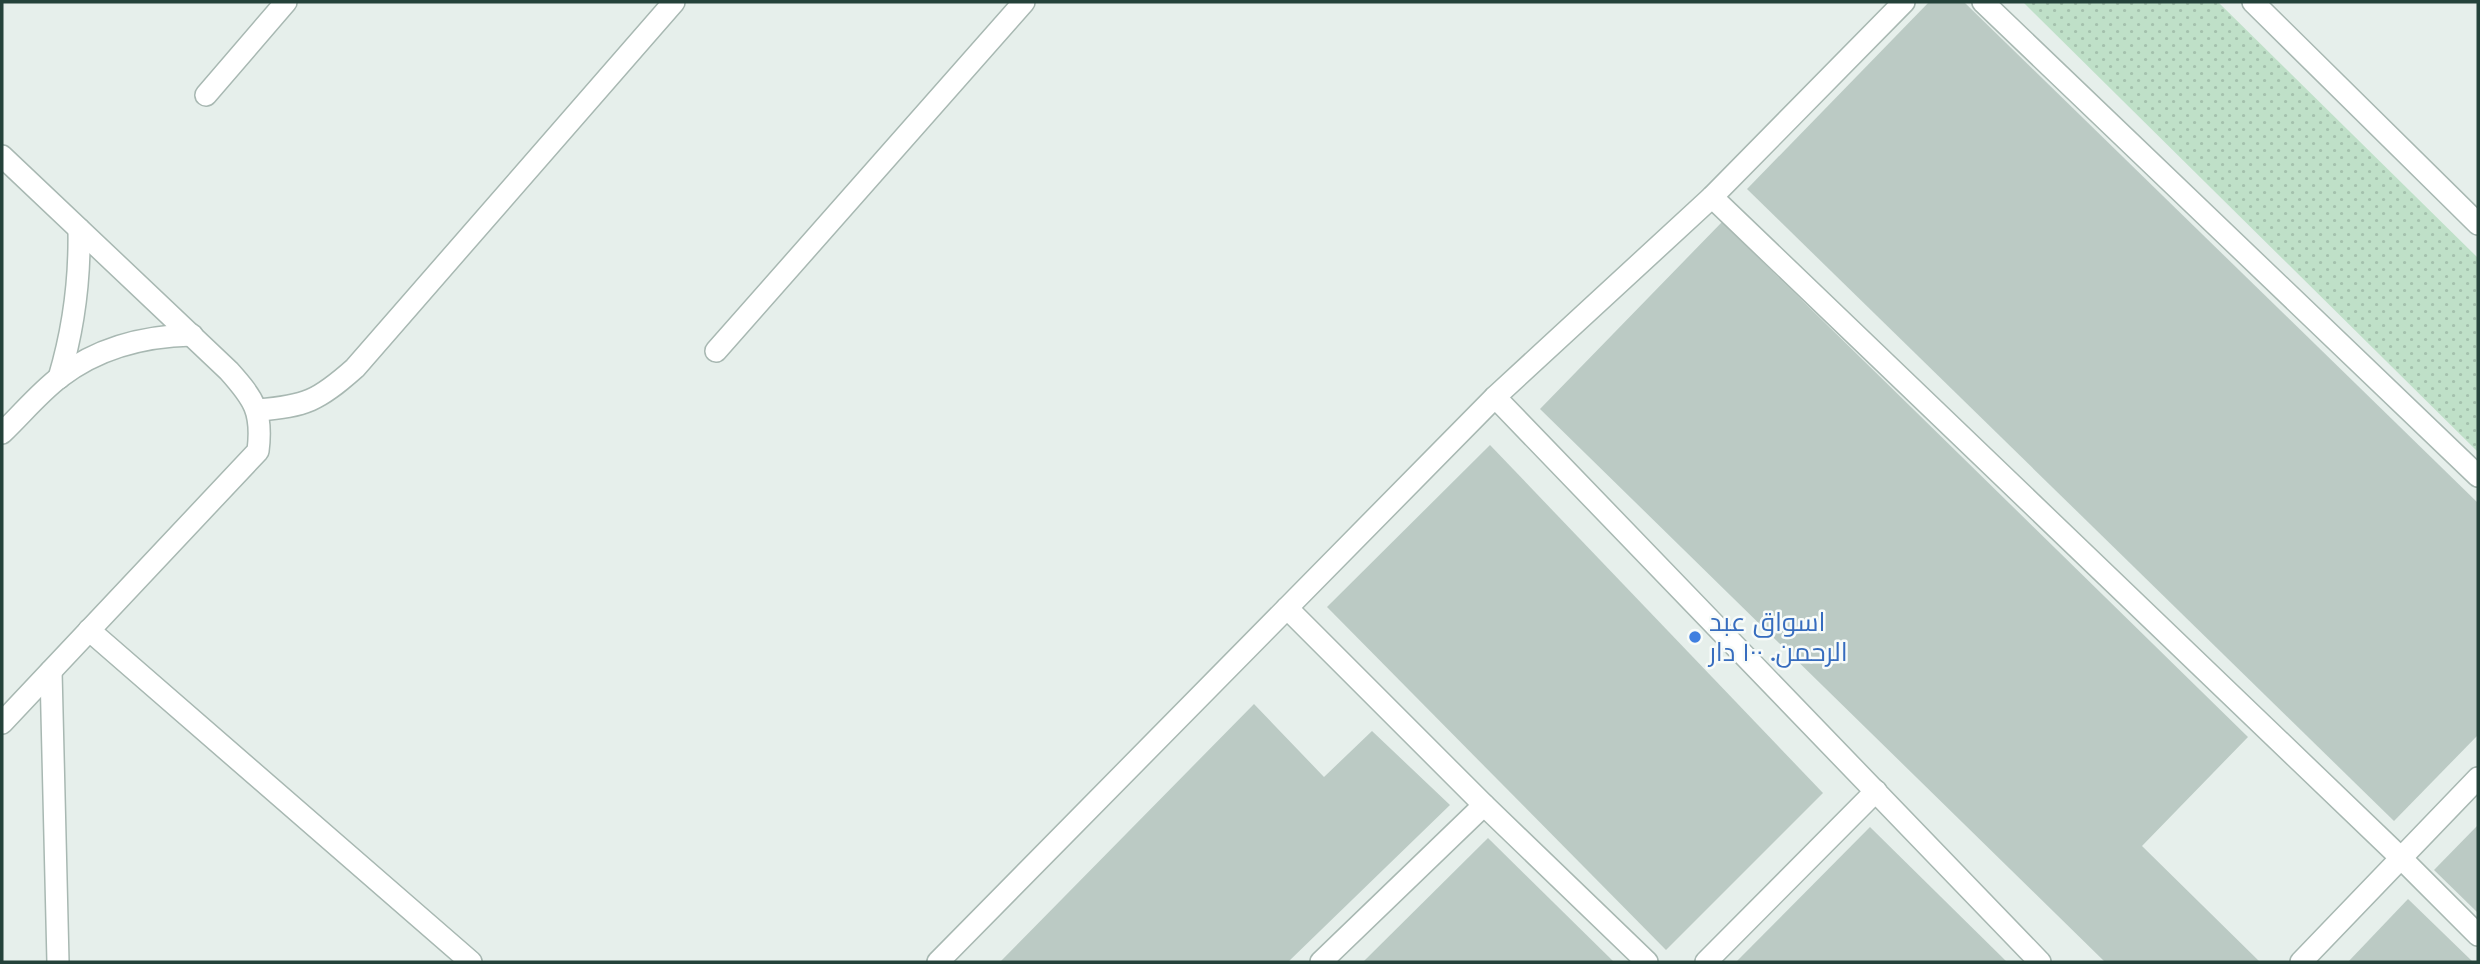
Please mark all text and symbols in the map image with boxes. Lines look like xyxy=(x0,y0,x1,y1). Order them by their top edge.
place label: اسواق عبد الرحمن. ١٠٠ دار xyxy=(1707,605,1848,669)
marker: اسواق عبد الرحمن. ١٠٠ دار xyxy=(1687,629,1703,645)

